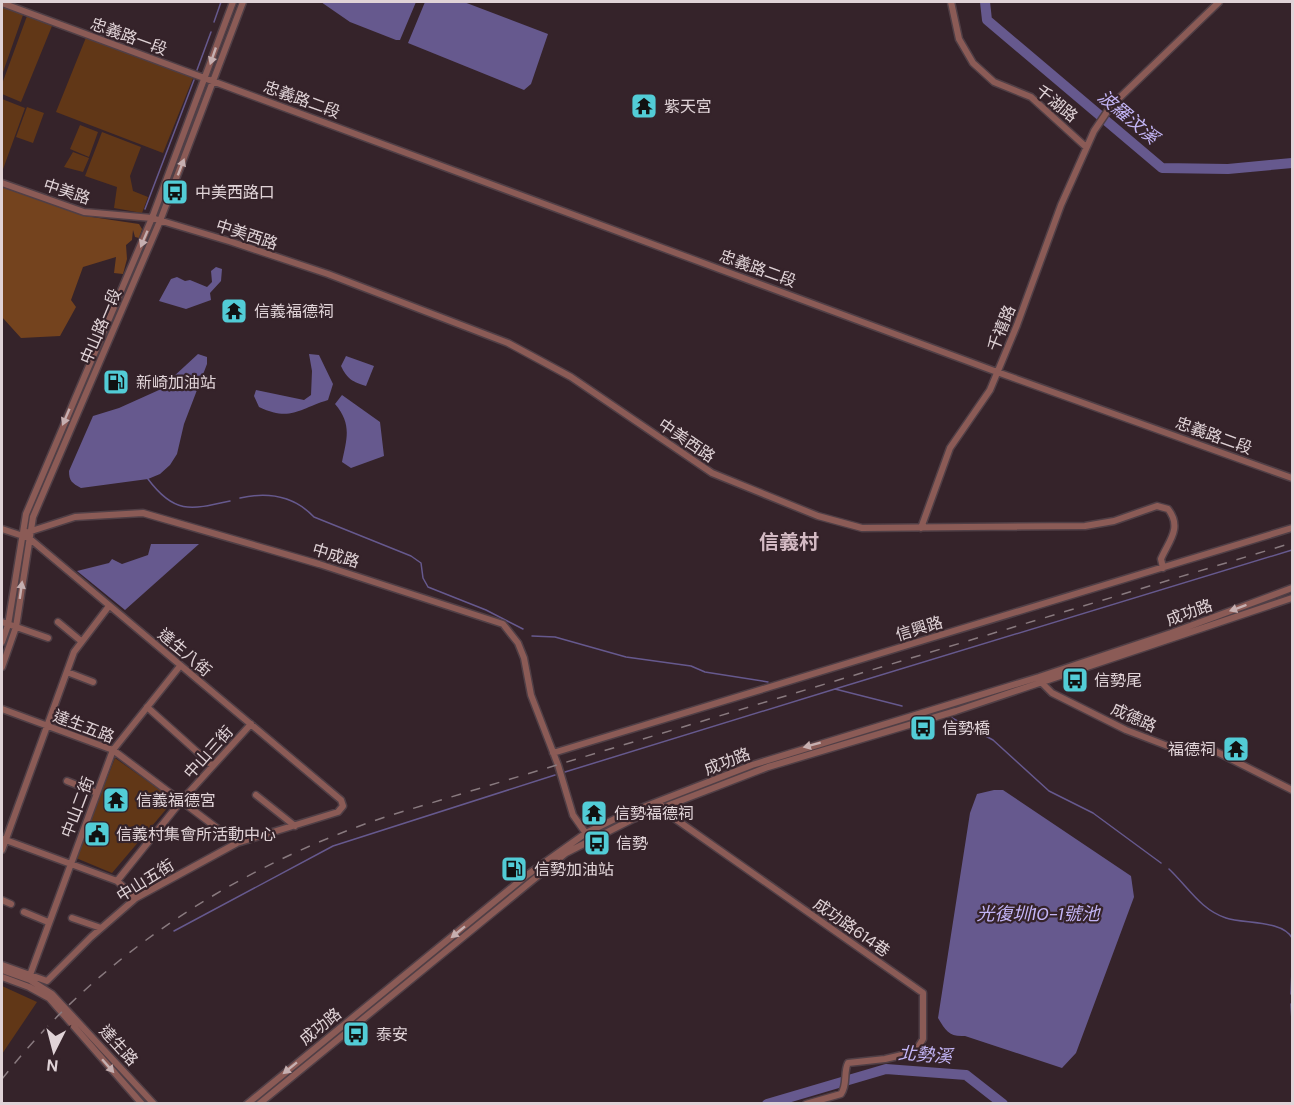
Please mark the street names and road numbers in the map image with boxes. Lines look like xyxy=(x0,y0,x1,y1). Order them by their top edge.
street label: 忠義路一段 xyxy=(88,13,170,60)
street label: 忠義路二段 xyxy=(261,76,343,123)
street label: 千湖路 xyxy=(1031,80,1082,127)
street label: 中美路 xyxy=(41,174,93,209)
street label: 中美西路 xyxy=(213,215,281,254)
street label: 忠義路二段 xyxy=(717,245,799,292)
street label: 中山路一段 xyxy=(75,285,126,367)
street label: 千禧路 xyxy=(983,302,1020,354)
street label: 忠義路二段 xyxy=(1173,412,1255,459)
street label: 中美西路 xyxy=(654,414,719,467)
street label: 中成路 xyxy=(310,538,362,573)
street label: 成功路 xyxy=(1163,594,1215,631)
street label: 信興路 xyxy=(893,611,945,646)
street label: 達生八街 xyxy=(153,624,216,681)
street label: 成德路 xyxy=(1108,698,1160,737)
street label: 達生五路 xyxy=(50,705,117,748)
street label: 中山三街 xyxy=(179,722,238,783)
street label: 成功路 xyxy=(701,743,753,780)
street label: 中山二街 xyxy=(56,774,99,841)
street label: 中山五街 xyxy=(113,855,178,906)
street label: 成功路614巷 xyxy=(809,893,894,961)
street label: 成功路 xyxy=(295,1003,346,1050)
street label: 達生路 xyxy=(95,1020,142,1070)

